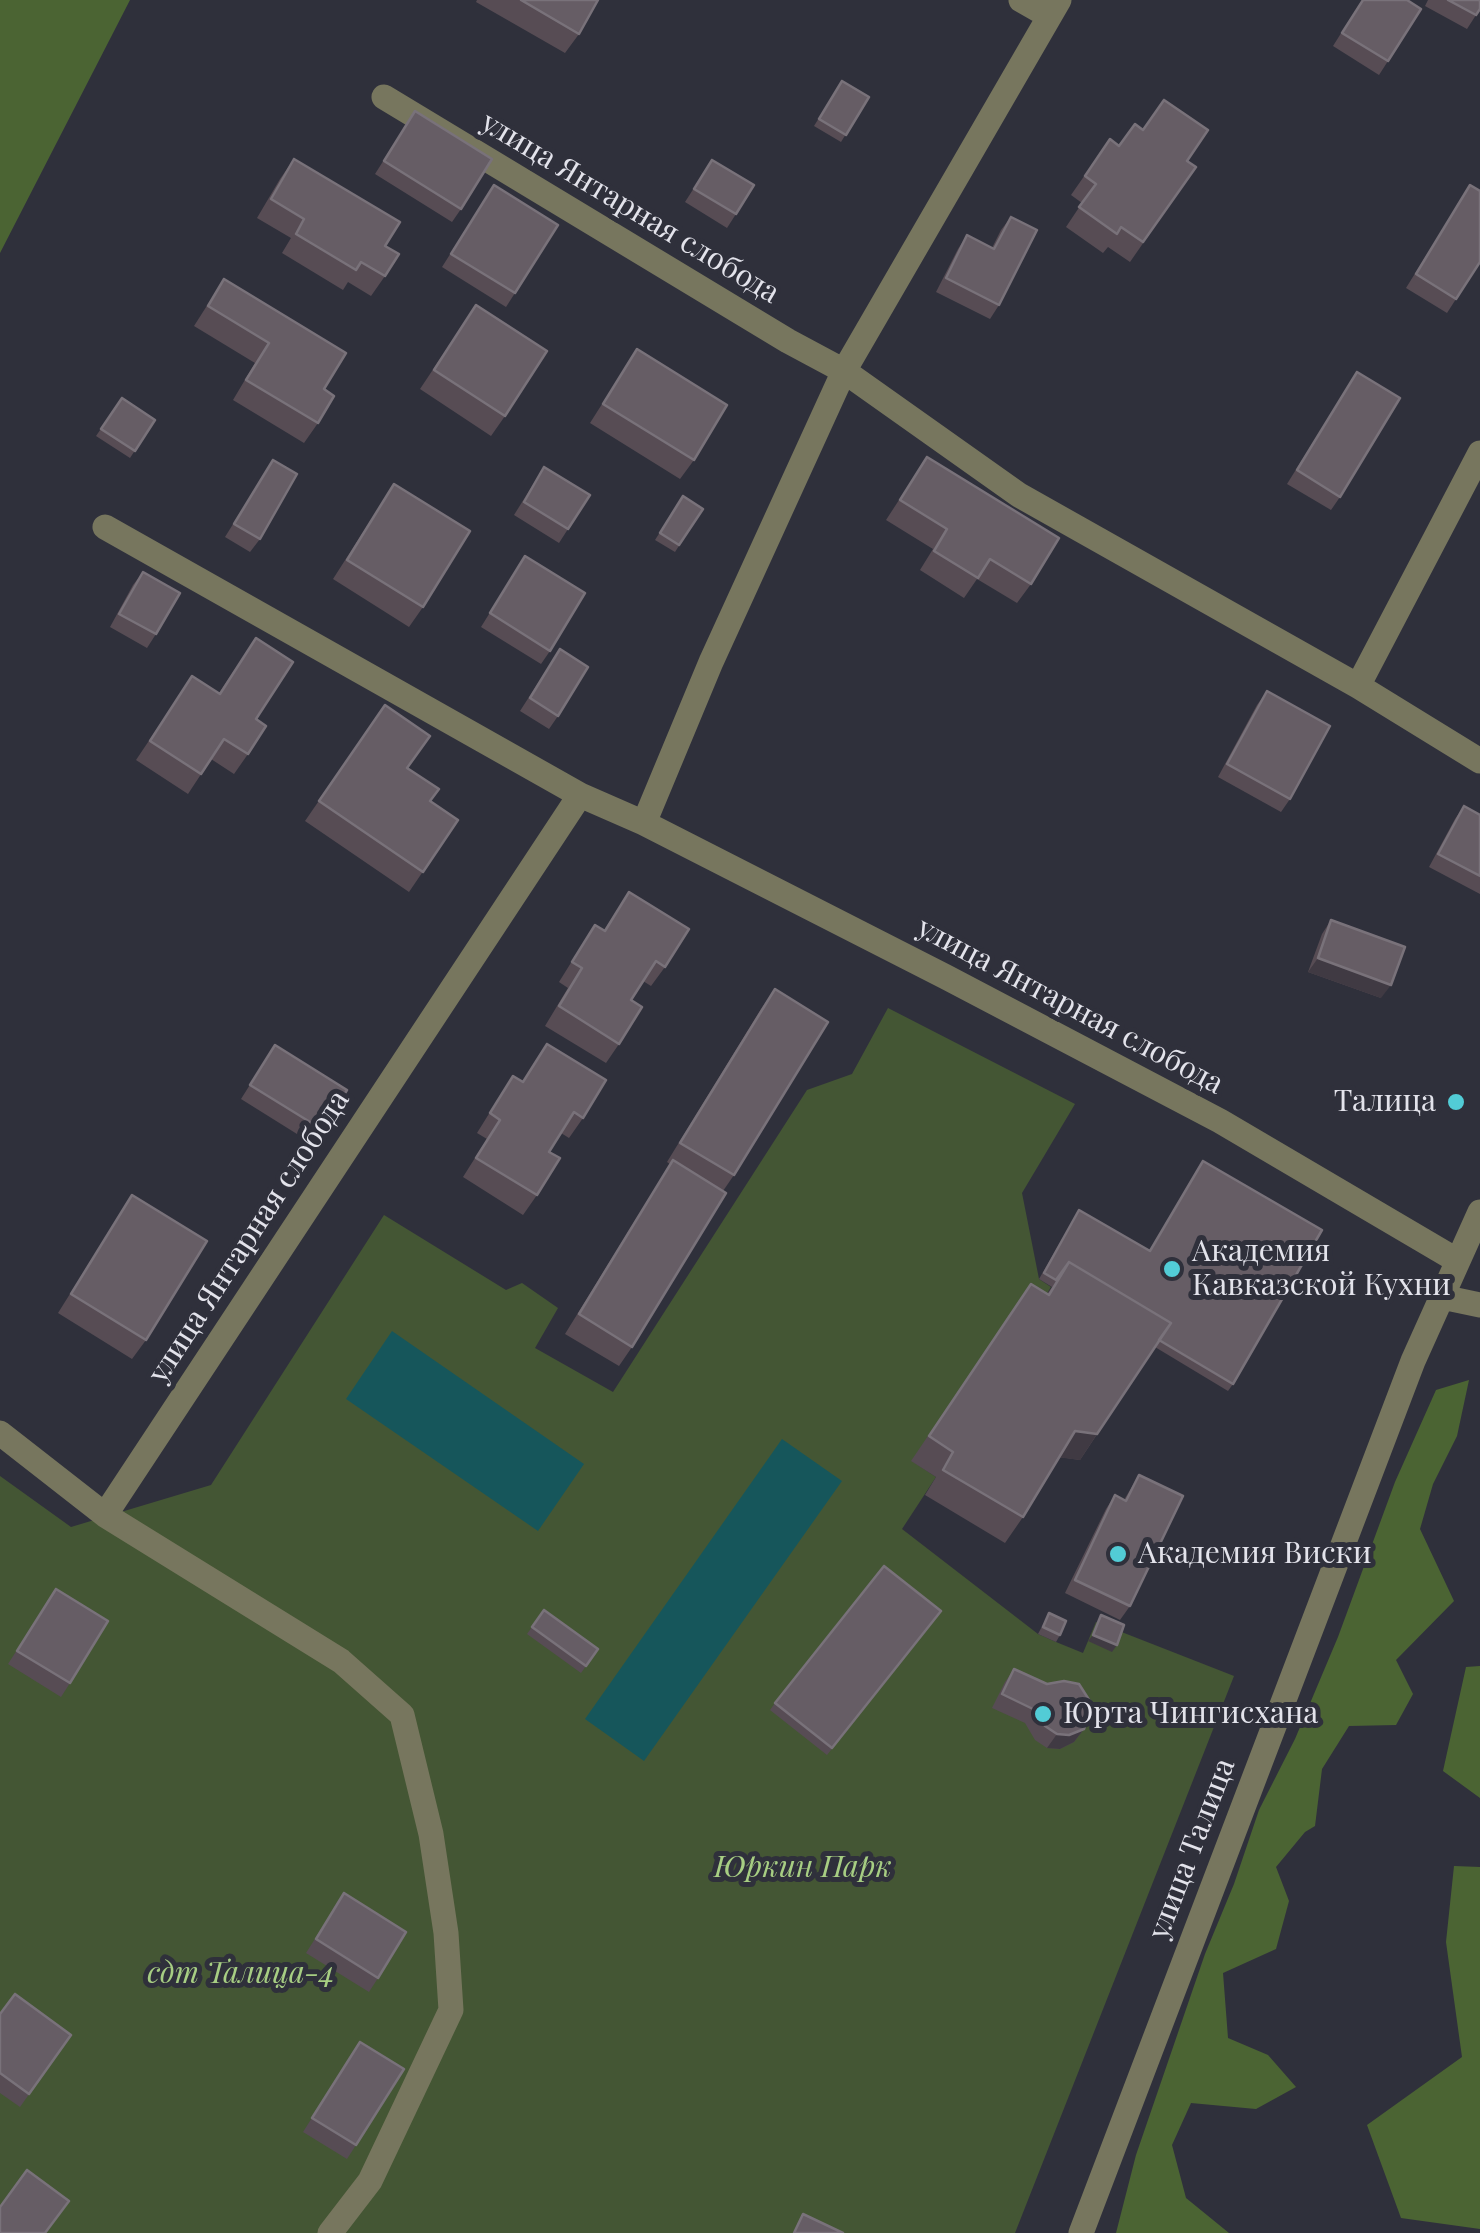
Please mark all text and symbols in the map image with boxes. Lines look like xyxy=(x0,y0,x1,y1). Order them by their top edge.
street label: улица Янтарная слобода xyxy=(474,105,786,311)
street label: улица Янтарная слобода xyxy=(911,910,1229,1102)
street label: улица Янтарная слобода xyxy=(141,1084,357,1390)
place label: Талица xyxy=(1334,1084,1436,1120)
marker: Талица xyxy=(1445,1091,1467,1113)
place label: Академия Кавказской Кухни xyxy=(1192,1234,1451,1304)
marker: Академия Кавказской Кухни xyxy=(1161,1258,1183,1280)
place label: Академия Виски xyxy=(1138,1536,1372,1572)
marker: Академия Виски xyxy=(1107,1543,1129,1565)
place label: Юрта Чингисхана xyxy=(1063,1696,1318,1732)
marker: Юрта Чингисхана xyxy=(1032,1703,1054,1725)
street label: улица Талица xyxy=(1141,1754,1243,1944)
park label: Юркин Парк xyxy=(714,1850,892,1886)
park label: сдт Талица-4 xyxy=(147,1956,335,1992)

